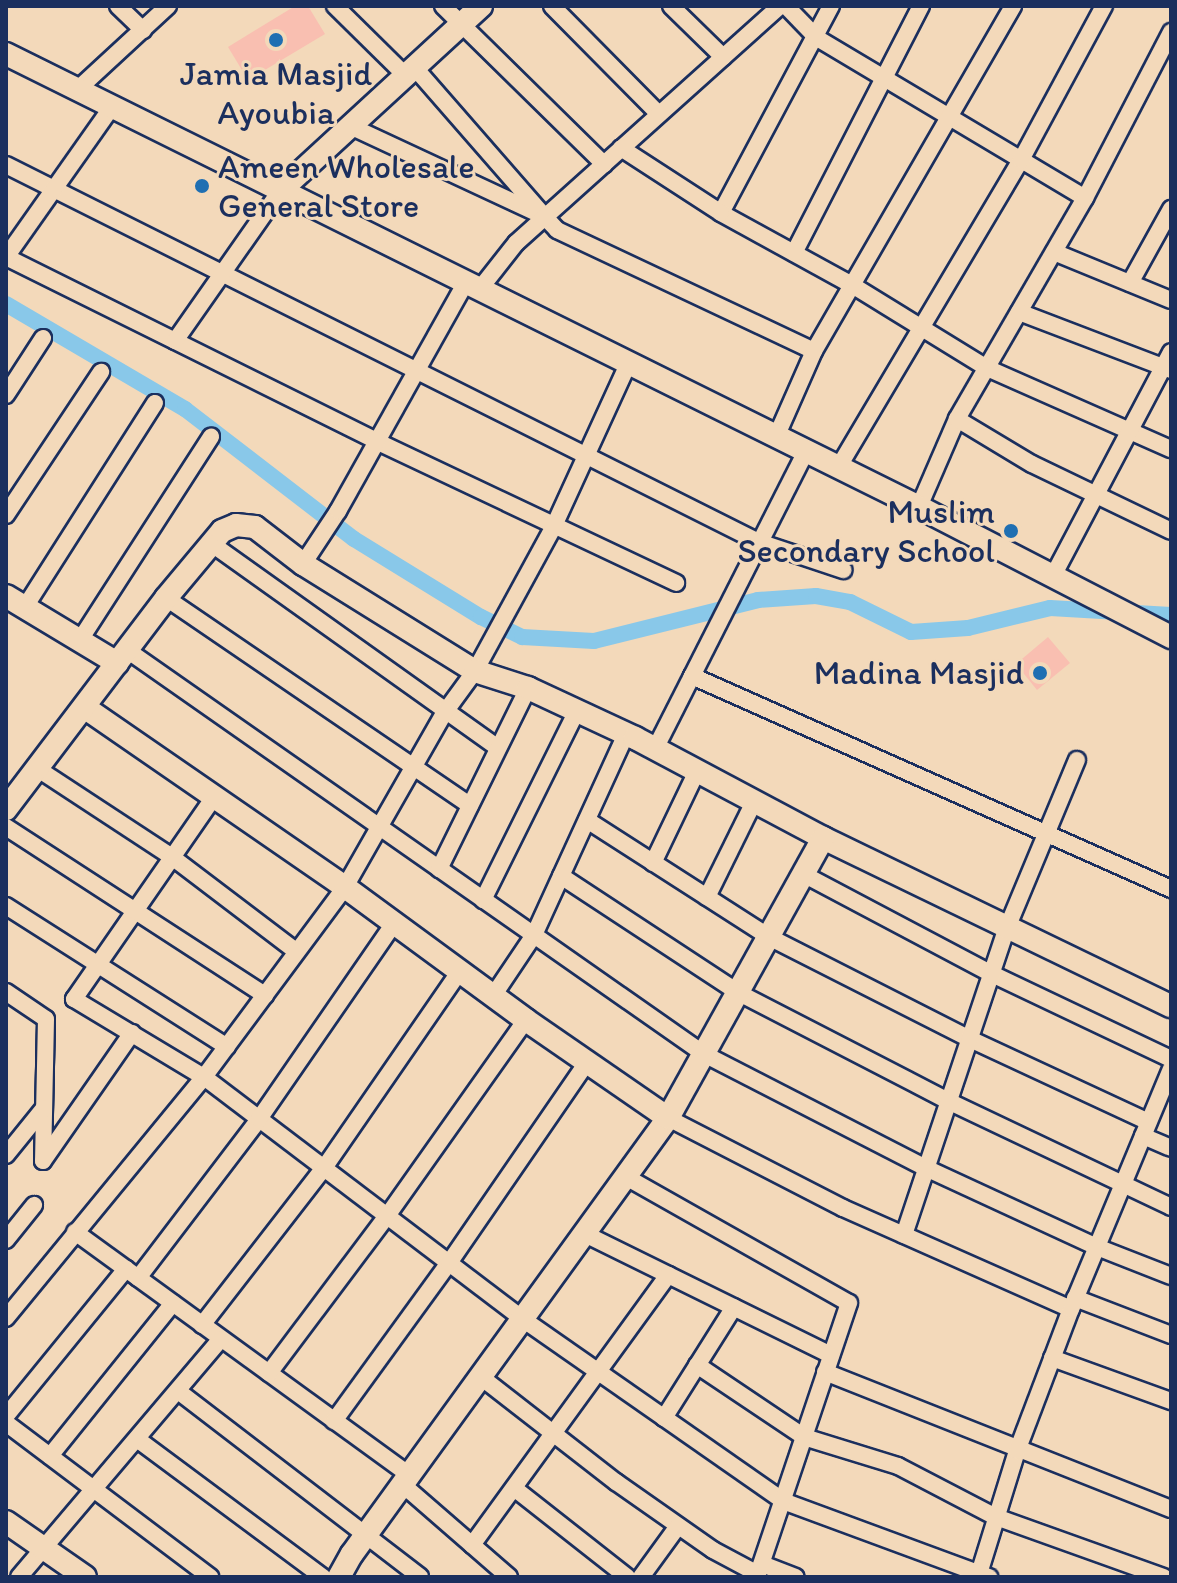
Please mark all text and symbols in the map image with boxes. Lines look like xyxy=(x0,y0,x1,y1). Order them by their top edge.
marker: Jamia Masjid Ayoubia xyxy=(267,31,285,49)
place label: Jamia Masjid Ayoubia xyxy=(180,53,372,132)
place label: Ameen Wholesale General Store xyxy=(218,146,476,226)
marker: Ameen Wholesale General Store xyxy=(193,177,211,195)
place label: Muslim Secondary School xyxy=(738,491,995,570)
marker: Muslim Secondary School xyxy=(1002,522,1020,540)
place label: Madina Masjid xyxy=(814,653,1024,693)
marker: Madina Masjid xyxy=(1031,664,1049,682)

